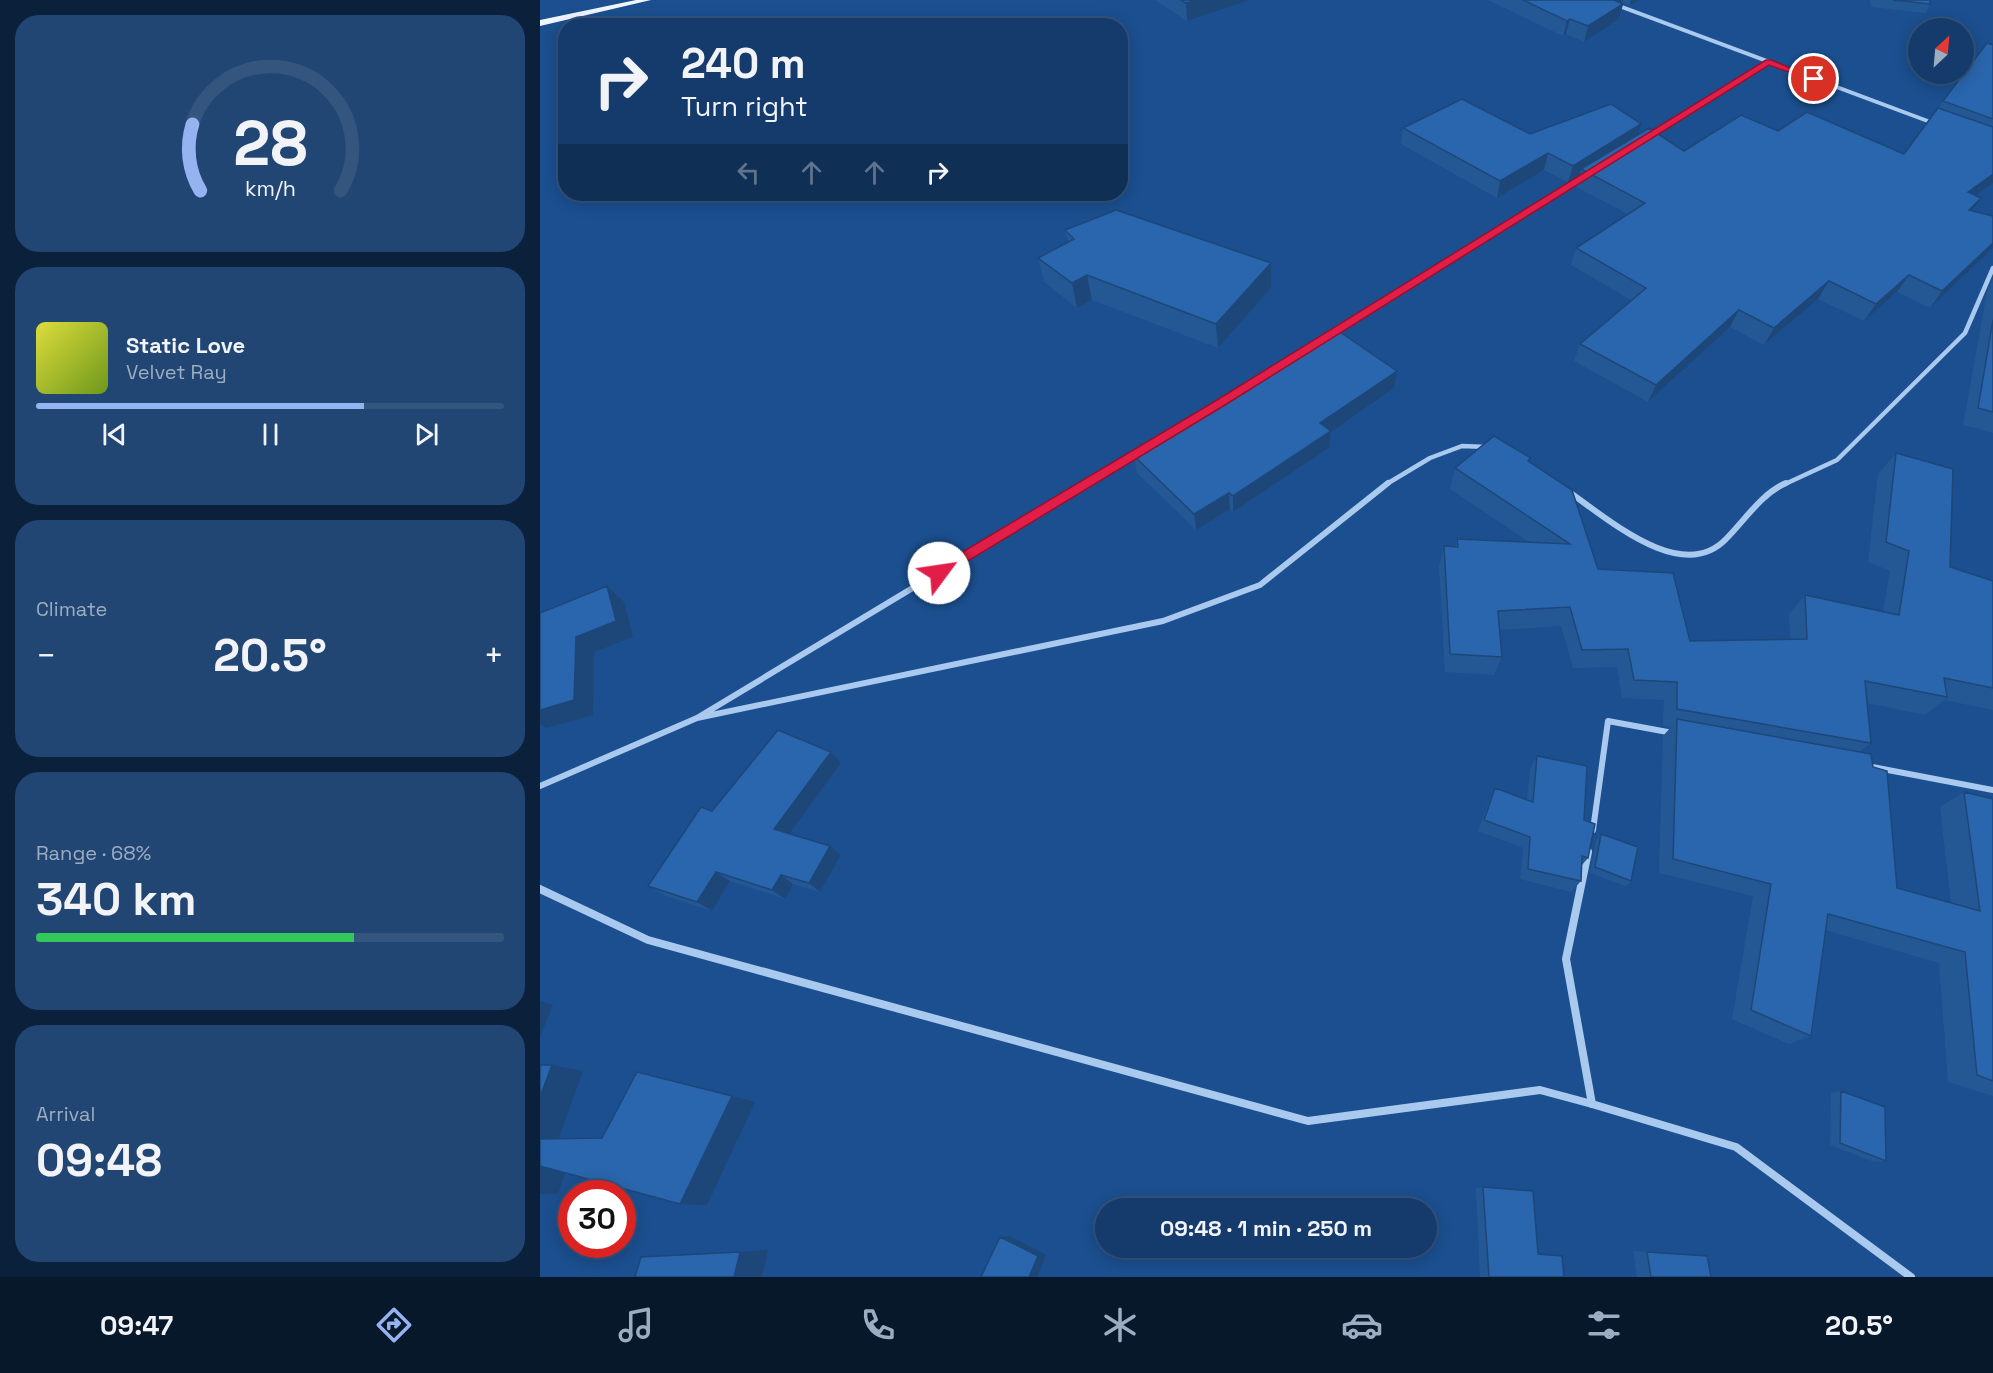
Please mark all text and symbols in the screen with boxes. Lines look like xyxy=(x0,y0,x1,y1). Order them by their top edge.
north arrow xyxy=(1908,18,1974,84)
map controls xyxy=(1908,18,1974,84)
text: 240 m xyxy=(681,37,806,90)
icon: right xyxy=(582,42,660,120)
pin xyxy=(1788,53,1839,104)
icon: arrive xyxy=(1797,62,1830,95)
text: Turn right xyxy=(681,89,808,124)
text: 28 xyxy=(233,104,307,183)
icon: left xyxy=(732,156,765,189)
icon: ahead xyxy=(795,156,828,189)
icon: ahead xyxy=(858,156,891,189)
icon: right xyxy=(921,156,954,189)
text: km/h xyxy=(244,175,296,202)
text: Static Love xyxy=(126,331,245,359)
text: Velvet Ray xyxy=(126,359,227,385)
icon: previous xyxy=(98,418,131,451)
icon: pause xyxy=(254,418,287,451)
icon: next xyxy=(410,418,443,451)
position arrow xyxy=(907,541,971,605)
text: Climate xyxy=(36,596,107,622)
text: 20.5° xyxy=(213,627,327,684)
text: − xyxy=(36,635,56,677)
text: + xyxy=(484,635,504,677)
text: Range · 68% xyxy=(36,840,151,866)
text: 340 km xyxy=(36,871,196,928)
text: Arrival xyxy=(36,1101,95,1127)
text: 09:48 xyxy=(36,1132,162,1189)
speed limit sign: 30 xyxy=(558,1180,636,1258)
text: 09:48 · 1 min · 250 m xyxy=(1160,1214,1372,1242)
icon: directions xyxy=(373,1304,415,1346)
icon: music xyxy=(615,1304,657,1346)
icon: phone xyxy=(857,1304,899,1346)
icon: climate xyxy=(1099,1304,1141,1346)
icon: car xyxy=(1341,1304,1383,1346)
icon: filters xyxy=(1583,1304,1625,1346)
text: 09:47 xyxy=(100,1308,173,1343)
text: 20.5° xyxy=(1825,1308,1893,1343)

